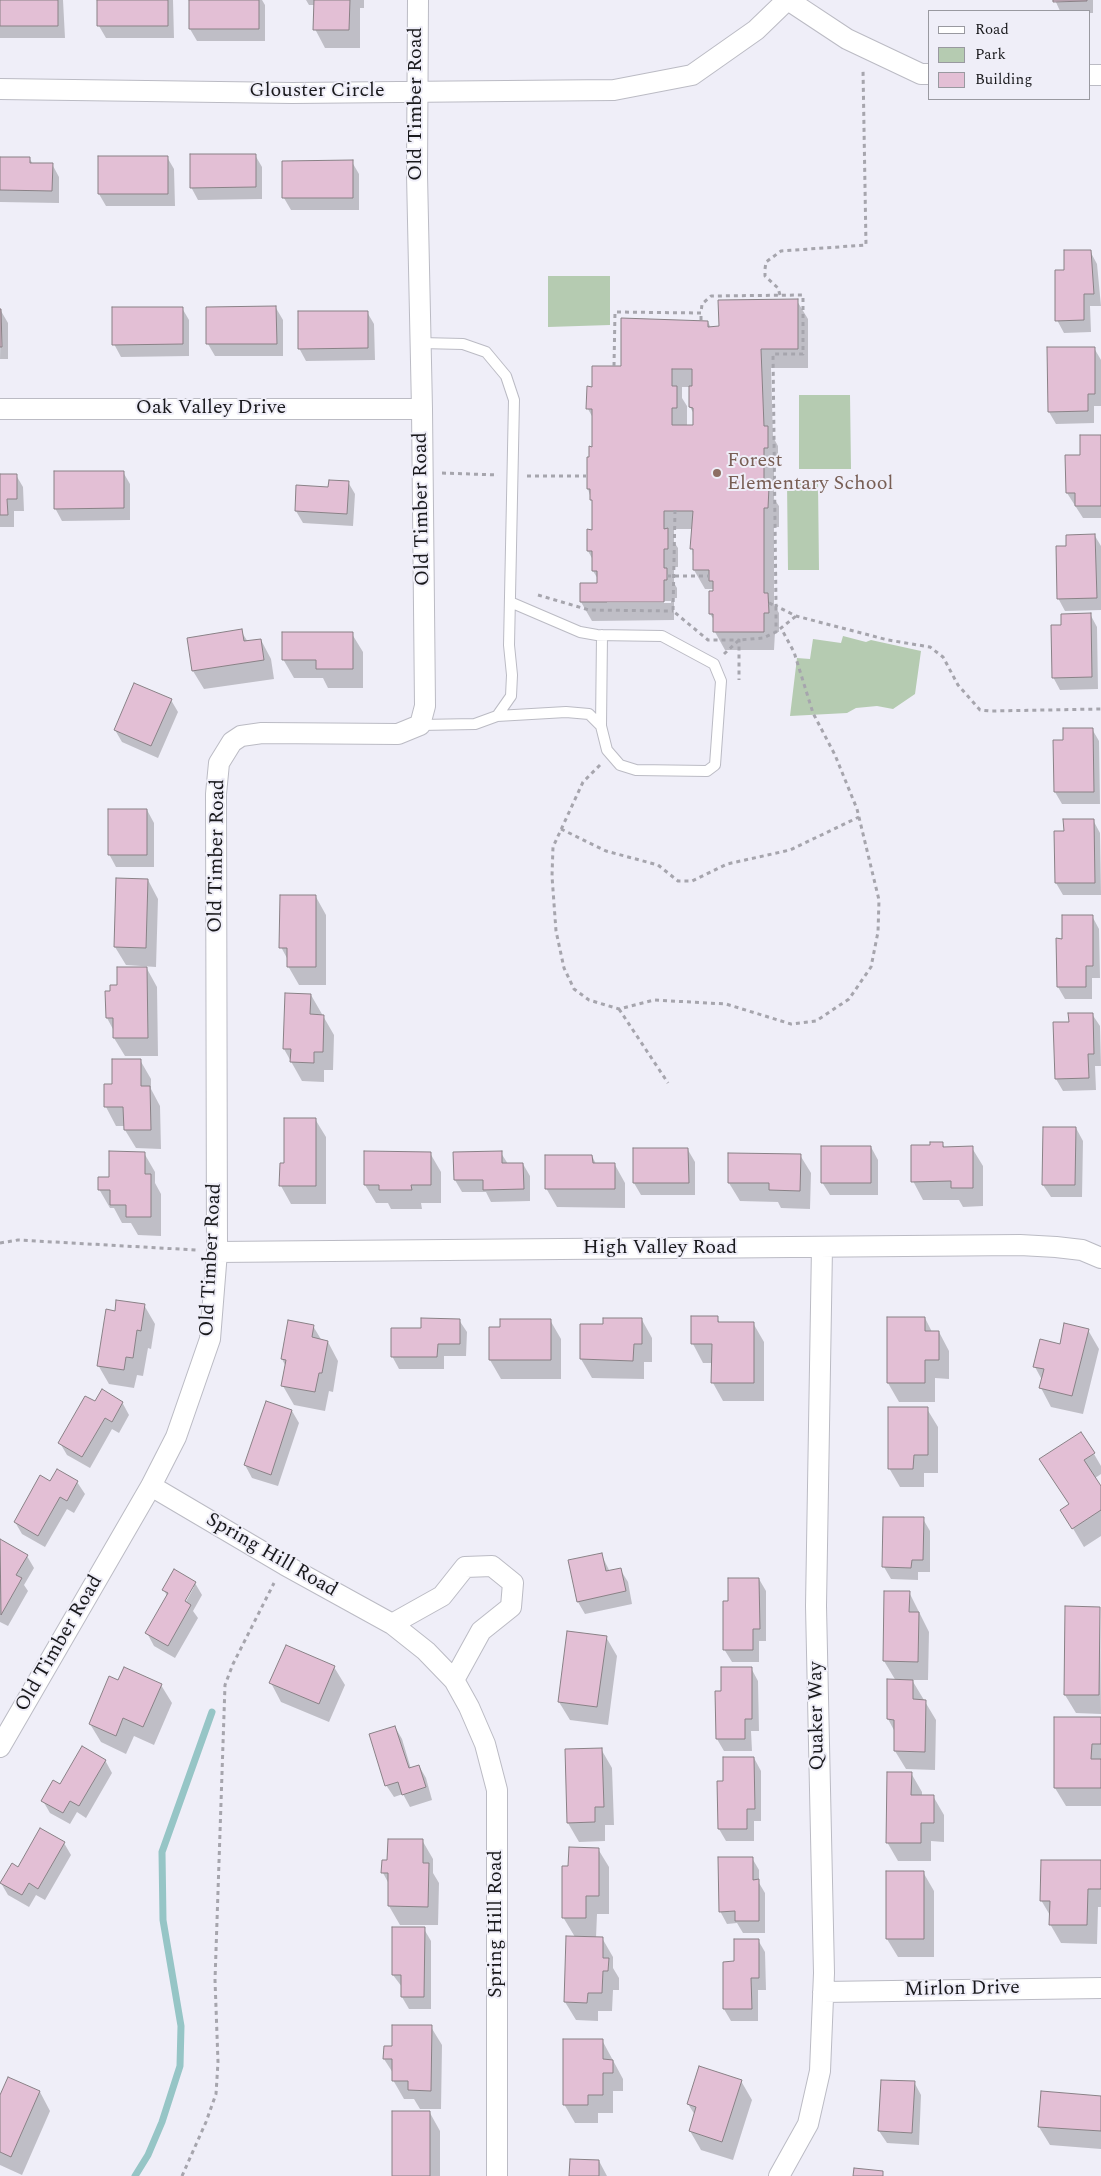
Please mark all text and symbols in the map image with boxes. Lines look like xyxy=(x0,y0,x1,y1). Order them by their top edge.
legend xyxy=(928,10,1091,100)
text: Road xyxy=(975,18,1009,41)
street label: Old Timber Road xyxy=(405,27,429,181)
text: Park xyxy=(975,43,1006,66)
text: Building xyxy=(975,68,1032,91)
street label: Glouster Circle xyxy=(249,80,385,104)
street label: Oak Valley Drive xyxy=(136,397,286,421)
street label: Old Timber Road xyxy=(410,432,436,586)
place label: Forest Elementary School xyxy=(727,450,893,497)
marker: Forest Elementary School xyxy=(711,467,723,479)
street label: Old Timber Road xyxy=(205,779,231,933)
street label: Old Timber Road xyxy=(196,1183,228,1337)
street label: High Valley Road xyxy=(583,1237,737,1261)
street label: Spring Hill Road xyxy=(201,1509,341,1603)
street label: Old Timber Road xyxy=(11,1571,109,1717)
street label: Quaker Way xyxy=(805,1661,831,1771)
street label: Spring Hill Road xyxy=(485,1850,509,1998)
street label: Mirlon Drive xyxy=(904,1977,1020,2003)

